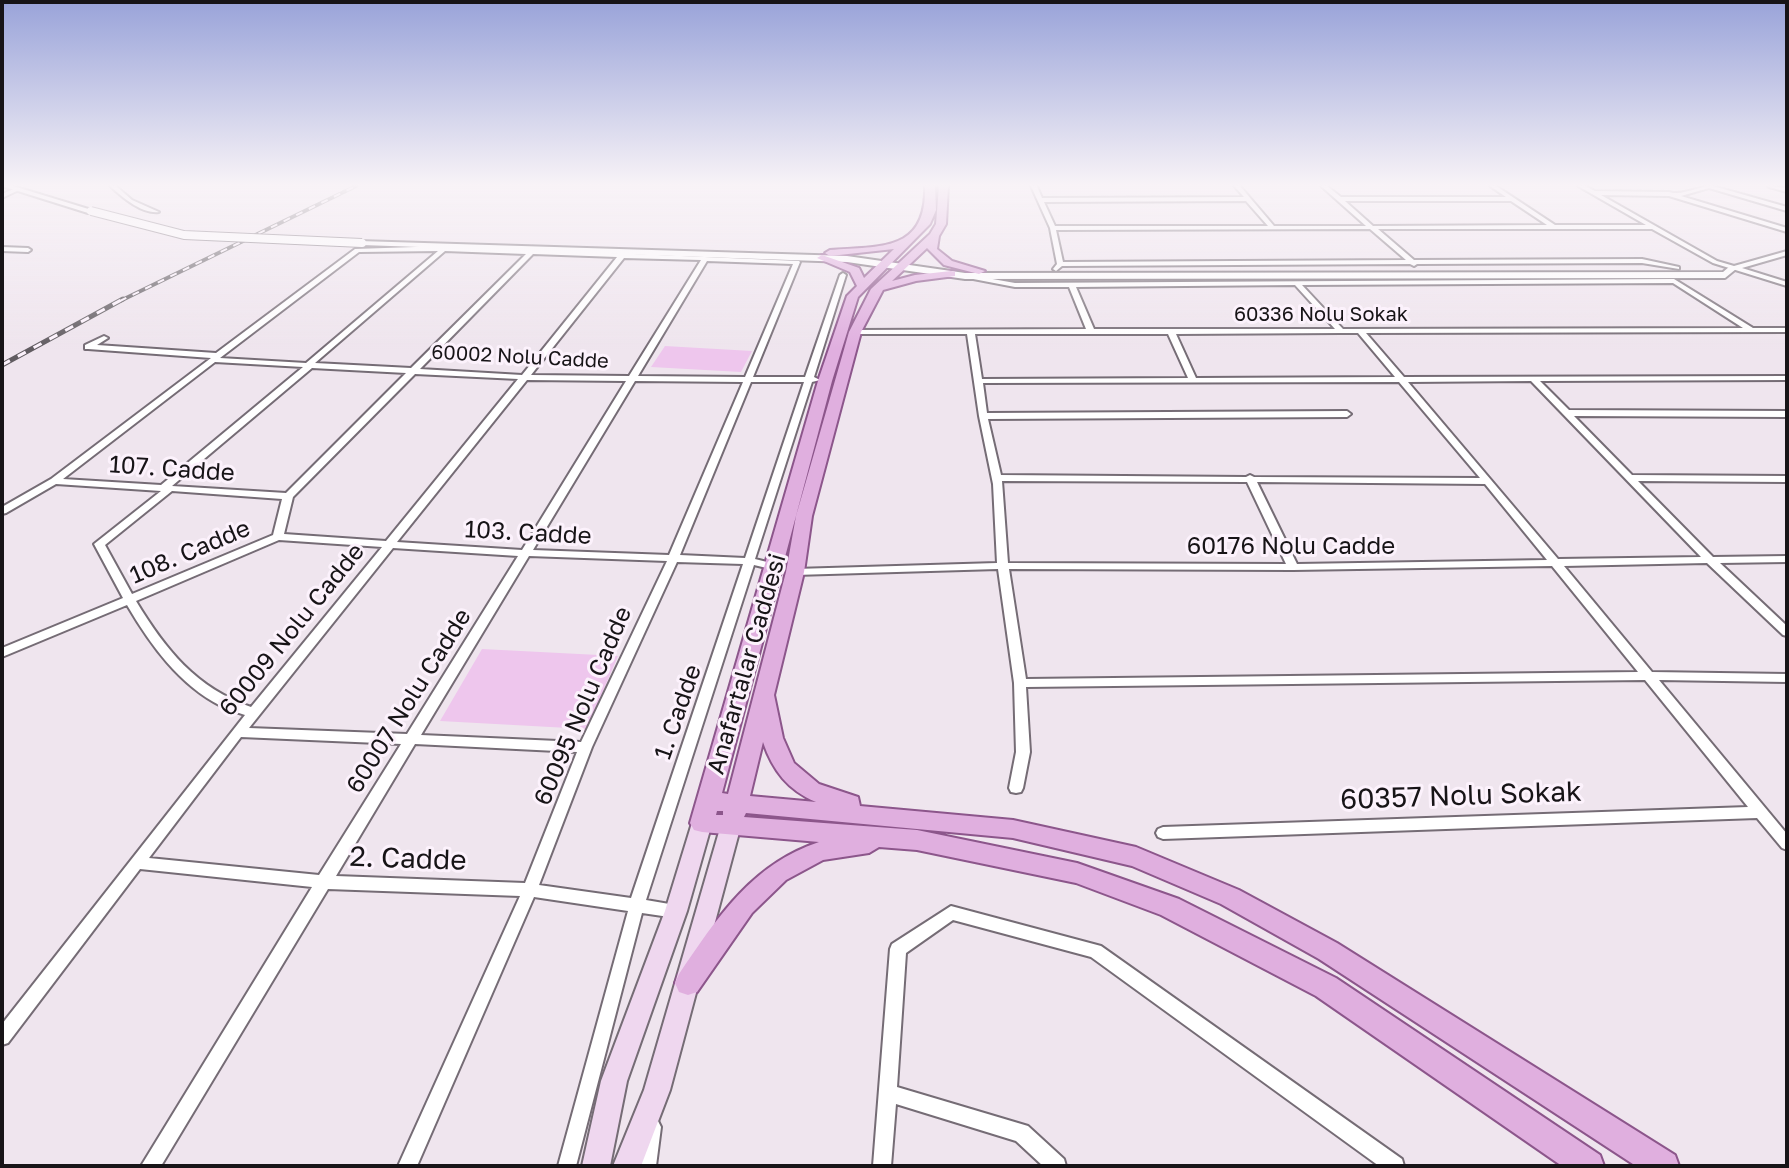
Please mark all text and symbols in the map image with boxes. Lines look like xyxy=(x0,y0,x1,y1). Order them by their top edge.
street label: 60336 Nolu Sokak xyxy=(1234,303,1408,327)
street label: 60002 Nolu Cadde xyxy=(431,340,609,374)
street label: 107. Cadde xyxy=(108,450,236,488)
street label: 108. Cadde xyxy=(126,514,254,590)
street label: 103. Cadde xyxy=(464,515,592,551)
street label: 60176 Nolu Cadde xyxy=(1187,532,1395,560)
street label: 60009 Nolu Cadde xyxy=(214,538,370,722)
street label: Anafartalar Caddesi xyxy=(702,550,792,778)
street label: 60095 Nolu Cadde xyxy=(528,602,638,810)
street label: 60007 Nolu Cadde xyxy=(341,603,477,799)
street label: 1. Cadde xyxy=(648,661,708,763)
street label: 60357 Nolu Sokak xyxy=(1340,775,1582,817)
street label: 2. Cadde xyxy=(349,840,467,878)

